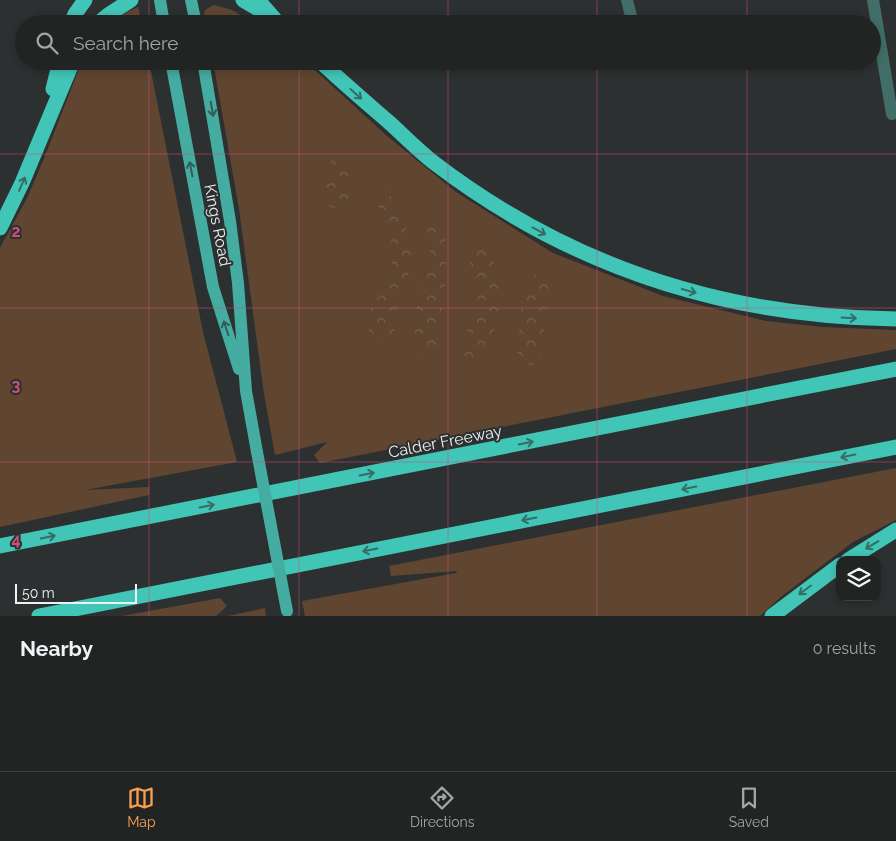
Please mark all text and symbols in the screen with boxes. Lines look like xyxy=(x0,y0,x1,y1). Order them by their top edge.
search box xyxy=(15,15,881,70)
icon: search xyxy=(33,29,61,57)
text: Search here xyxy=(73,32,179,54)
one-way arrow xyxy=(350,88,363,100)
one-way arrow xyxy=(208,101,218,117)
one-way arrow xyxy=(186,162,196,178)
one-way arrow xyxy=(17,177,27,192)
street label: Kings Road xyxy=(200,182,235,268)
text: 2 xyxy=(11,222,21,241)
one-way arrow xyxy=(531,226,546,236)
one-way arrow xyxy=(681,287,697,297)
one-way arrow xyxy=(841,314,857,323)
one-way arrow xyxy=(221,320,230,336)
text: 3 xyxy=(12,376,21,395)
street label: Calder Freeway xyxy=(387,421,504,462)
one-way arrow xyxy=(518,437,534,447)
one-way arrow xyxy=(841,452,857,462)
one-way arrow xyxy=(358,469,374,479)
one-way arrow xyxy=(681,483,697,493)
one-way arrow xyxy=(199,500,215,510)
one-way arrow xyxy=(522,515,538,524)
text: 4 xyxy=(11,530,21,549)
one-way arrow xyxy=(39,532,55,541)
one-way arrow xyxy=(865,540,879,550)
one-way arrow xyxy=(362,546,378,556)
map controls xyxy=(836,556,881,601)
button: layers xyxy=(836,556,881,601)
scale bar xyxy=(15,581,138,604)
one-way arrow xyxy=(799,584,812,595)
text: 50 m xyxy=(22,585,55,601)
text: Nearby xyxy=(20,636,93,661)
text: 0 results xyxy=(813,639,876,658)
tab: Map xyxy=(127,784,156,830)
tab: Directions xyxy=(410,784,475,830)
tab: Saved xyxy=(729,784,769,830)

